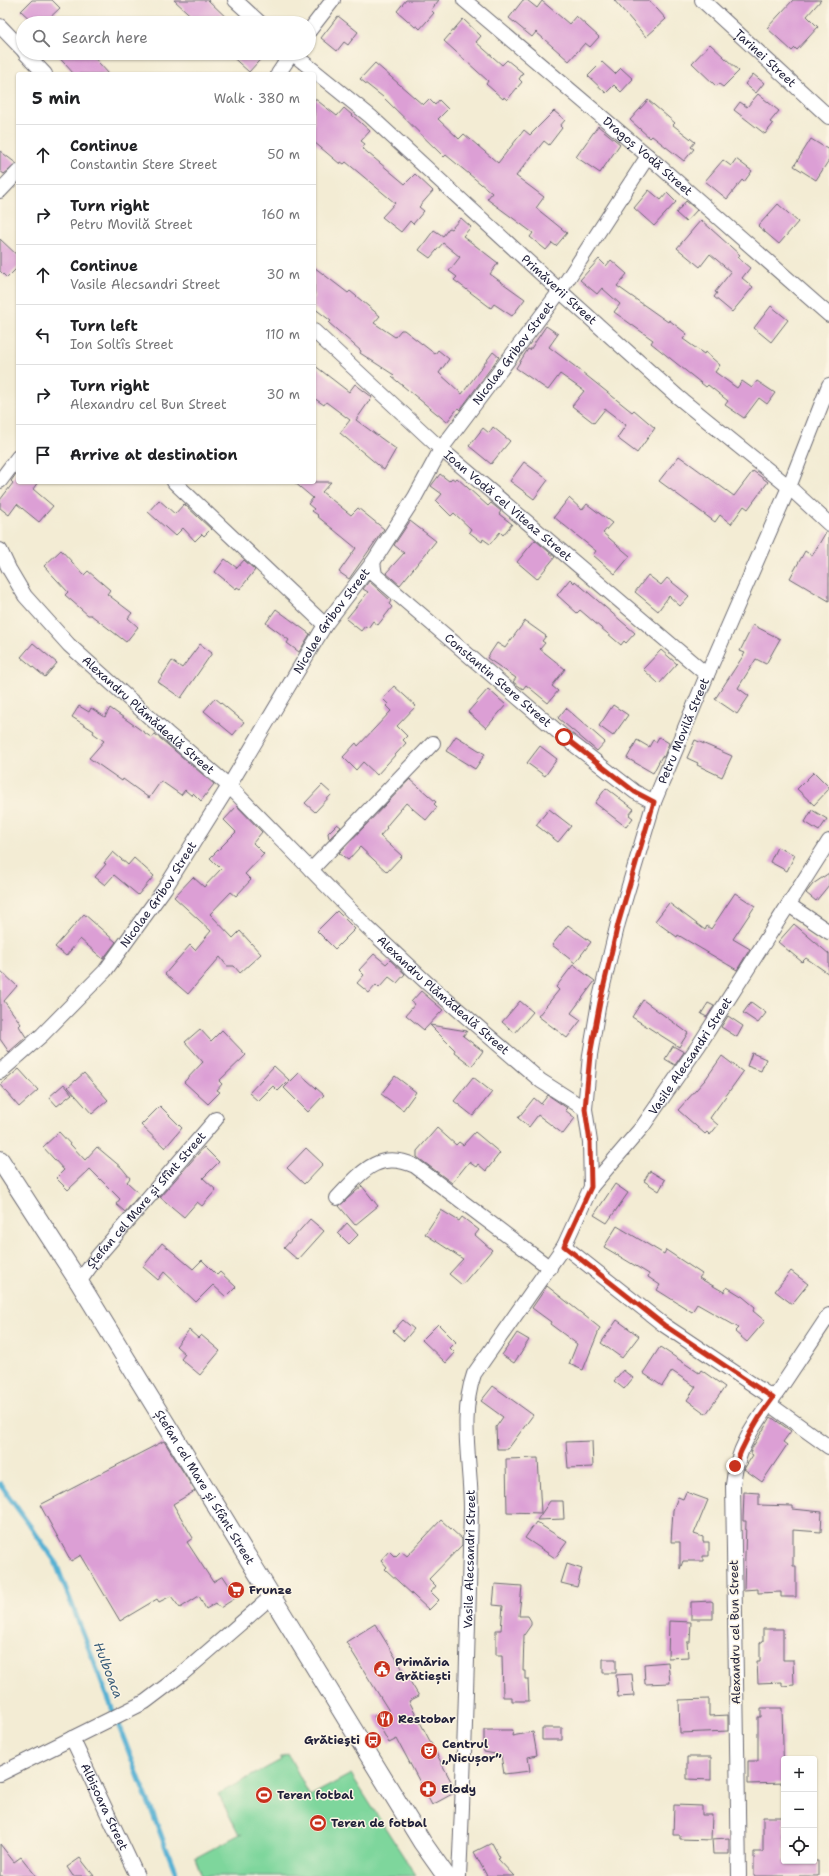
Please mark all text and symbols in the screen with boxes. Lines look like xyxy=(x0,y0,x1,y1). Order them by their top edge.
search box xyxy=(16,16,316,60)
street label: Țarinei Street xyxy=(731,26,800,91)
icon: search xyxy=(30,27,52,49)
text: Search here xyxy=(62,28,148,48)
text: 5 min xyxy=(32,87,80,109)
text: Walk · 380 m xyxy=(214,90,300,107)
street label: Dragoș Vodă Street xyxy=(599,113,696,199)
text: Continue xyxy=(70,136,138,156)
icon: ahead xyxy=(32,144,54,166)
text: 50 m xyxy=(267,146,300,163)
text: Constantin Stere Street xyxy=(70,156,217,173)
text: Turn right xyxy=(70,196,150,216)
icon: right xyxy=(32,204,54,226)
text: 160 m xyxy=(262,206,300,223)
text: Petru Movilă Street xyxy=(70,216,193,233)
street label: Primăverii Street xyxy=(518,251,600,328)
text: Continue xyxy=(70,256,138,276)
icon: ahead xyxy=(32,264,54,286)
text: 30 m xyxy=(266,266,300,283)
text: Vasile Alecsandri Street xyxy=(70,276,220,293)
street label: Nicolae Gribov Street xyxy=(469,299,557,408)
text: Turn left xyxy=(70,316,138,336)
icon: left xyxy=(32,324,54,346)
text: 110 m xyxy=(265,326,300,343)
text: Ion Soltîs Street xyxy=(70,336,173,353)
text: Turn right xyxy=(70,376,150,396)
icon: right xyxy=(32,384,54,406)
text: 30 m xyxy=(266,386,300,403)
text: Alexandru cel Bun Street xyxy=(70,396,227,413)
icon: arrive xyxy=(32,444,54,466)
text: Arrive at destination xyxy=(70,445,238,465)
street label: Ioan Vodă cel Viteaz Street xyxy=(440,447,575,565)
street label: Nicolae Gribov Street xyxy=(290,565,373,677)
street label: Constantin Stere Street xyxy=(441,630,555,731)
street label: Alexandru Plămădeală Street xyxy=(78,652,218,778)
street label: Petru Movilă Street xyxy=(654,675,713,786)
route start xyxy=(555,728,573,746)
street label: Nicolae Gribov Street xyxy=(116,839,200,951)
street label: Alexandru Plămădeală Street xyxy=(373,932,513,1058)
street label: Vasile Alecsandri Street xyxy=(645,994,735,1118)
street label: Ștefan cel Mare și Sfînt Street xyxy=(83,1128,210,1272)
street label: Ștefan cel Mare și Sfânt Street xyxy=(151,1407,258,1568)
route end xyxy=(726,1457,744,1475)
street label: Vasile Alecsandri Street xyxy=(460,1489,479,1629)
street label: Alexandru cel Bun Street xyxy=(726,1560,744,1704)
supermarket icon: Frunze xyxy=(226,1580,246,1600)
place label: Frunze xyxy=(249,1582,292,1598)
water label: Hulboaca xyxy=(90,1640,127,1701)
place label: Primăria Grătiești xyxy=(395,1654,451,1685)
public building icon: Primăria Grătiești xyxy=(372,1659,392,1679)
restaurant icon: Restobar xyxy=(375,1709,395,1729)
place label: Restobar xyxy=(398,1711,456,1727)
bus stop icon: Grătieşti xyxy=(363,1730,383,1750)
place label: Grătieşti xyxy=(304,1732,360,1748)
place label: Centrul „Nicușor” xyxy=(442,1736,502,1767)
theatre icon: Centrul „Nicușor” xyxy=(419,1741,439,1761)
map controls xyxy=(781,1756,817,1864)
button: + xyxy=(781,1756,817,1792)
street label: Albișoara Street xyxy=(77,1761,132,1853)
pharmacy icon: Elody xyxy=(418,1779,438,1799)
place label: Elody xyxy=(441,1781,476,1797)
sports icon: Teren fotbal xyxy=(254,1785,274,1805)
place label: Teren fotbal xyxy=(277,1787,353,1803)
button: − xyxy=(781,1792,817,1828)
sports icon: Teren de fotbal xyxy=(308,1813,328,1833)
place label: Teren de fotbal xyxy=(331,1815,427,1831)
button: locate xyxy=(781,1828,817,1864)

